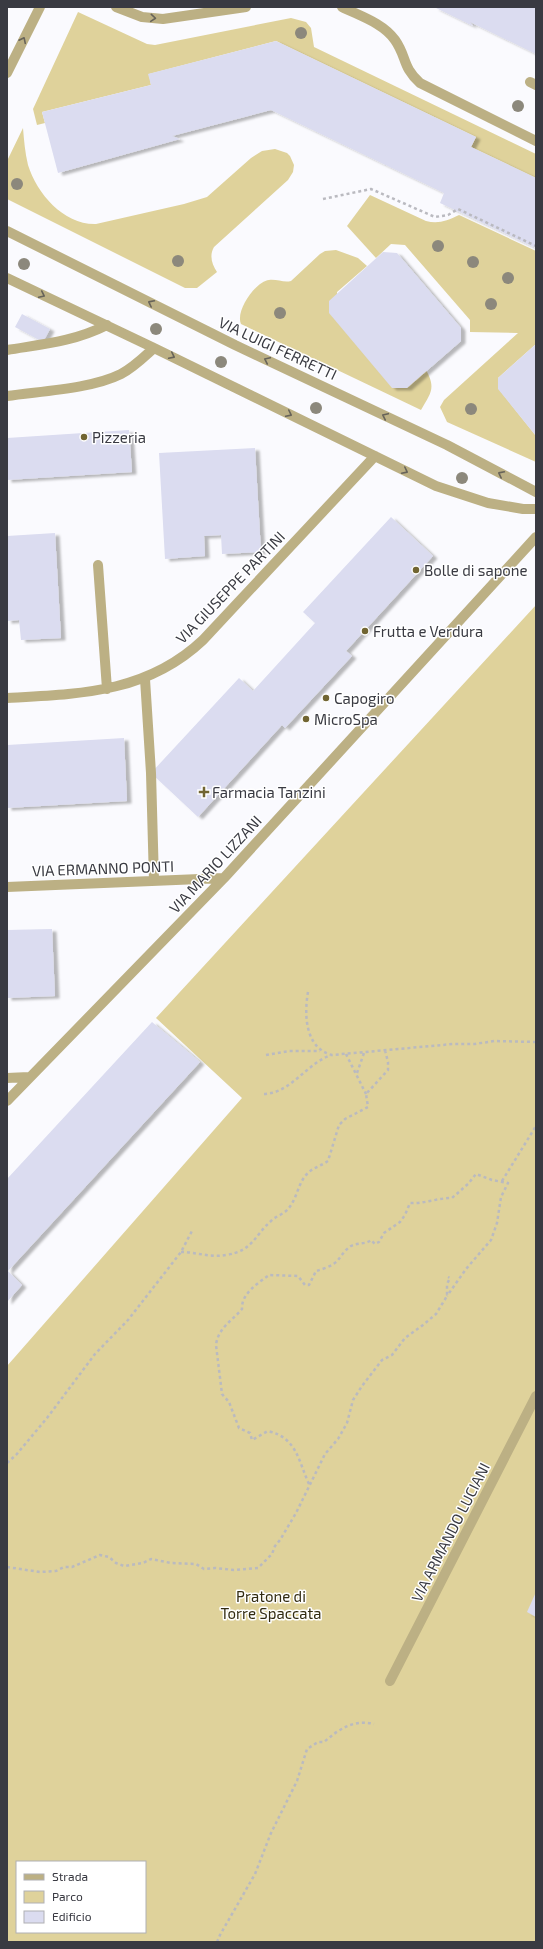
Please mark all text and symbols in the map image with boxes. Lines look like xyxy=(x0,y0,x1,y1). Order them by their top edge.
one-way arrow xyxy=(150,14,156,23)
one-way arrow xyxy=(18,37,26,44)
one-way arrow xyxy=(38,290,46,298)
one-way arrow xyxy=(148,300,155,308)
street label: VIA LUIGI FERRETTI xyxy=(216,313,340,383)
one-way arrow xyxy=(168,352,176,359)
one-way arrow xyxy=(264,357,272,365)
one-way arrow xyxy=(285,409,292,417)
one-way arrow xyxy=(382,413,389,421)
place label: Pizzeria xyxy=(92,428,146,446)
marker: Pizzeria xyxy=(79,432,89,442)
one-way arrow xyxy=(401,467,409,474)
one-way arrow xyxy=(498,471,505,479)
street label: VIA GIUSEPPE PARTINI xyxy=(172,527,288,647)
place label: Bolle di sapone xyxy=(424,561,528,579)
marker: Bolle di sapone xyxy=(411,565,421,575)
place label: Frutta e Verdura xyxy=(373,622,483,640)
marker: Frutta e Verdura xyxy=(360,626,370,636)
place label: Capogiro xyxy=(334,689,394,707)
marker: Capogiro xyxy=(321,693,331,703)
place label: MicroSpa xyxy=(314,710,378,728)
marker: MicroSpa xyxy=(301,714,311,724)
place label: Farmacia Tanzini xyxy=(212,783,326,801)
marker: Farmacia Tanzini xyxy=(199,787,209,797)
street label: VIA MARIO LIZZANI xyxy=(165,811,265,917)
street label: VIA ERMANNO PONTI xyxy=(32,857,174,879)
street label: VIA ARMANDO LUCIANI xyxy=(407,1459,493,1605)
park label: Pratone di Torre Spaccata xyxy=(221,1587,321,1622)
legend xyxy=(16,1861,146,1933)
text: Strada xyxy=(52,1869,88,1883)
text: Parco xyxy=(52,1889,83,1903)
text: Edificio xyxy=(52,1909,92,1923)

